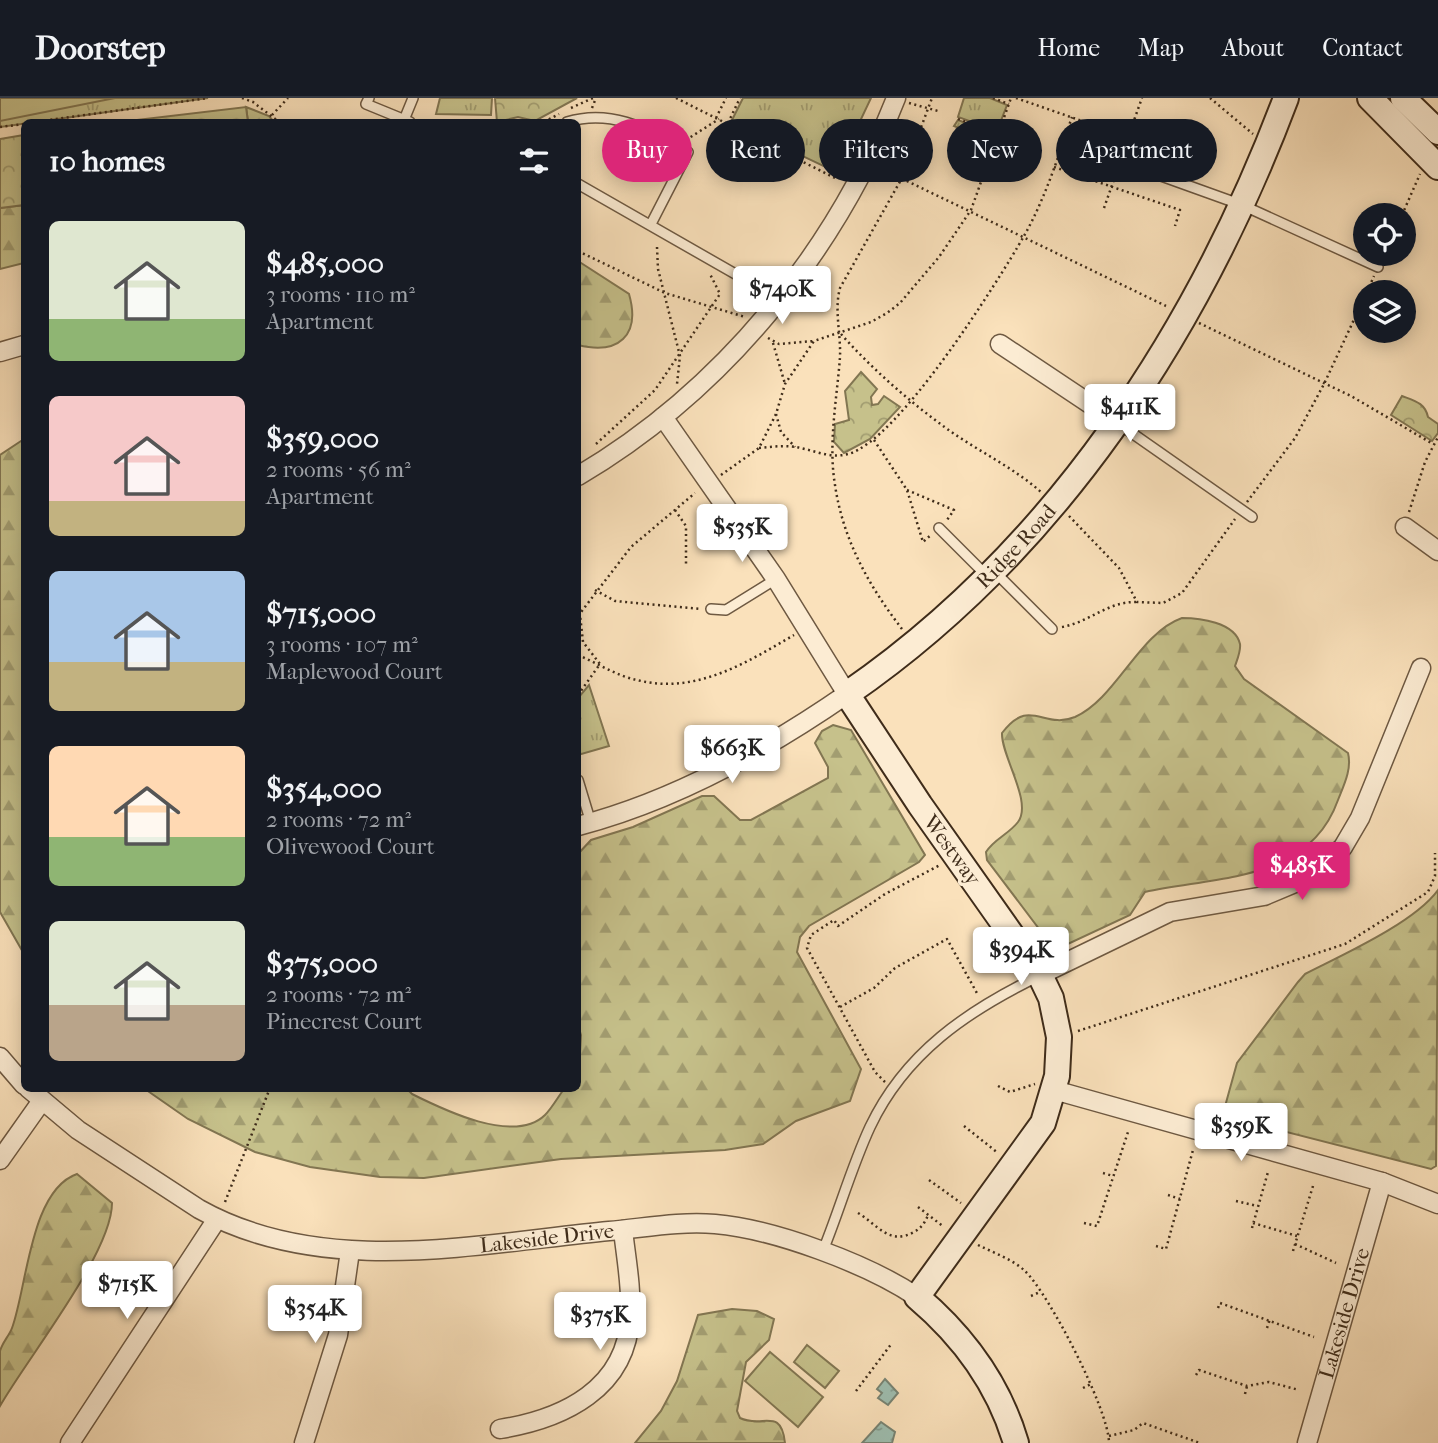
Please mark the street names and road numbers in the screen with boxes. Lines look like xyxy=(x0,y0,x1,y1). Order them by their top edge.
street label: Ridge Road xyxy=(971,499,1061,593)
street label: Westway xyxy=(918,809,986,890)
street label: Lakeside Drive xyxy=(479,1219,615,1257)
street label: Lakeside Drive xyxy=(1314,1245,1374,1381)

